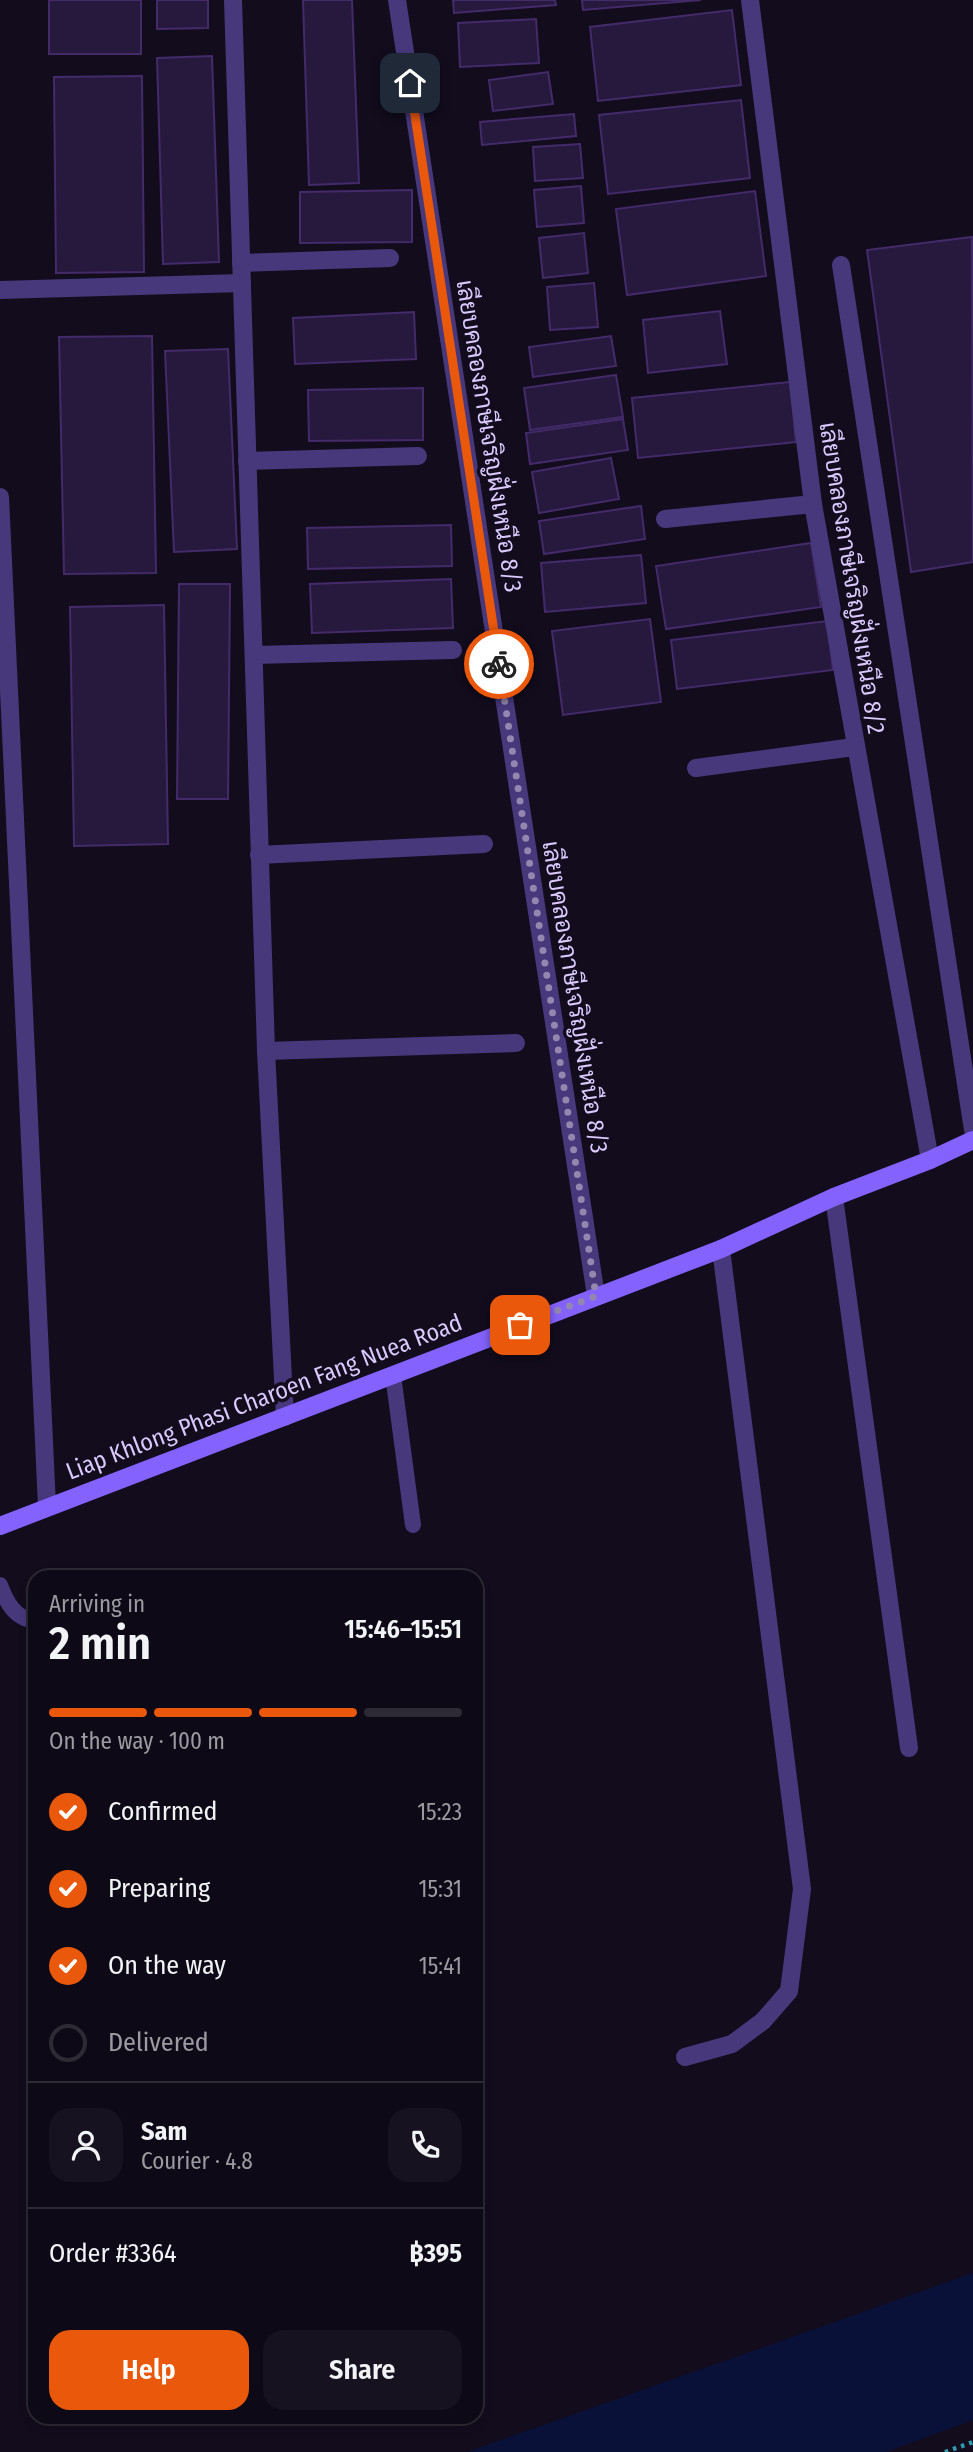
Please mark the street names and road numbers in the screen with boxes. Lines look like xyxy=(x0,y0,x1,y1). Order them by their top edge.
street label: เลียบคลองภาษีเจริญฝั่งเหนือ 8/3 xyxy=(450,277,534,594)
street label: เลียบคลองภาษีเจริญฝั่งเหนือ 8/2 xyxy=(814,419,897,736)
street label: เลียบคลองภาษีเจริญฝั่งเหนือ 8/3 xyxy=(536,838,620,1155)
street label: Liap Khlong Phasi Charoen Fang Nuea Road xyxy=(62,1308,466,1486)

